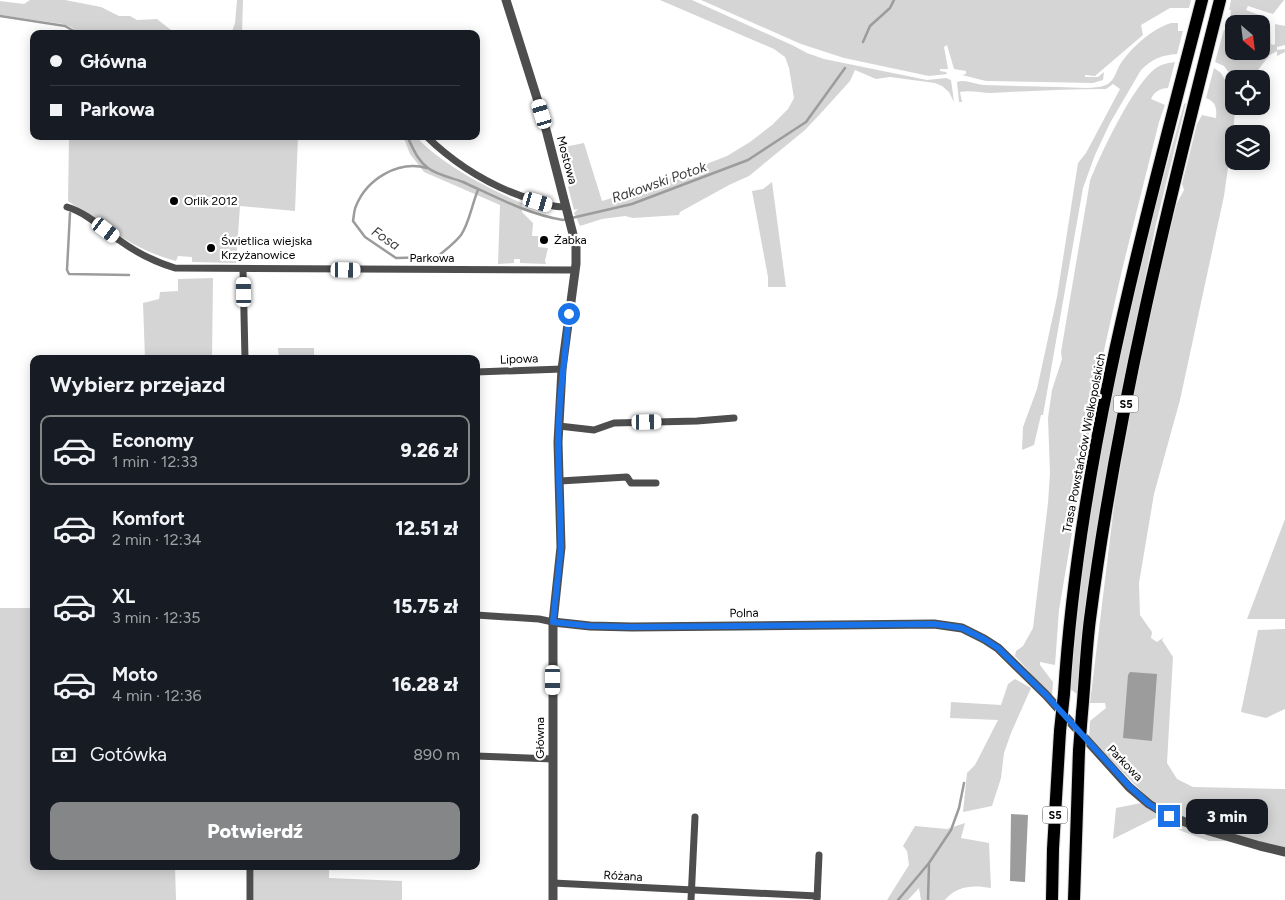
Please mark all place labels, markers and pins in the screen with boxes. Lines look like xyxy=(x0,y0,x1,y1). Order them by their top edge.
place label: Orlik 2012 xyxy=(184,194,238,208)
marker: Orlik 2012 xyxy=(168,195,180,207)
place label: Żabka xyxy=(554,233,587,247)
place label: Świetlica wiejska Krzyżanowice xyxy=(221,234,312,262)
marker: Żabka xyxy=(538,234,550,246)
marker: Świetlica wiejska Krzyżanowice xyxy=(205,242,217,254)

